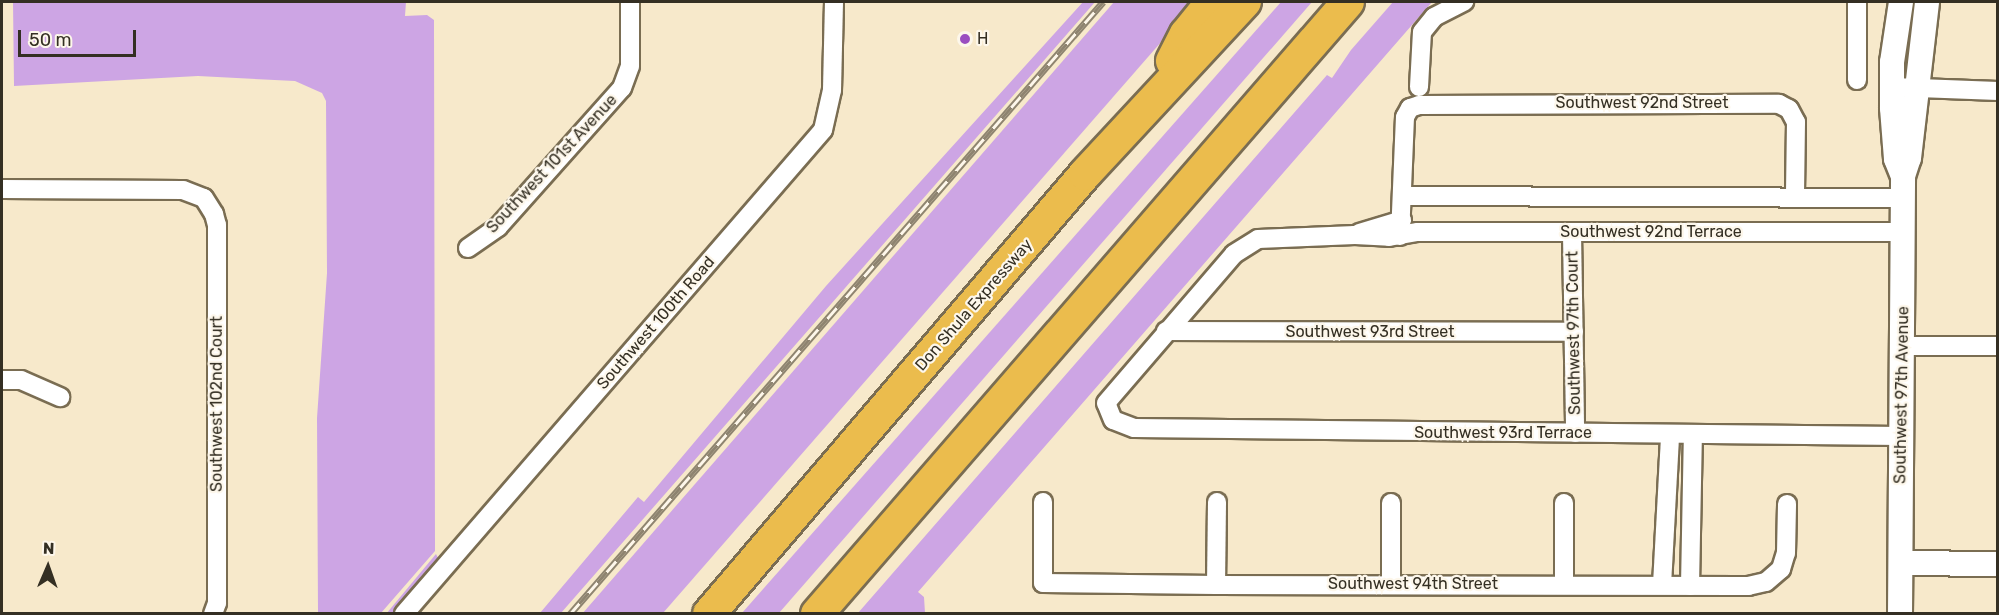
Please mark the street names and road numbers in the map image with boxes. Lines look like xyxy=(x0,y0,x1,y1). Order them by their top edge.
street label: Southwest 101st Avenue xyxy=(483,91,621,237)
street label: Southwest 92nd Street xyxy=(1556,93,1728,113)
street label: Southwest 92nd Terrace xyxy=(1560,222,1742,242)
street label: Don Shula Expressway xyxy=(911,235,1037,375)
street label: Southwest 97th Court xyxy=(1563,251,1585,415)
street label: Southwest 100th Road xyxy=(593,253,719,393)
street label: Southwest 97th Avenue xyxy=(1891,306,1913,484)
street label: Southwest 102nd Court xyxy=(207,316,227,492)
street label: Southwest 93rd Street xyxy=(1285,322,1455,342)
street label: Southwest 93rd Terrace xyxy=(1414,423,1592,443)
street label: Southwest 94th Street xyxy=(1328,574,1498,594)

